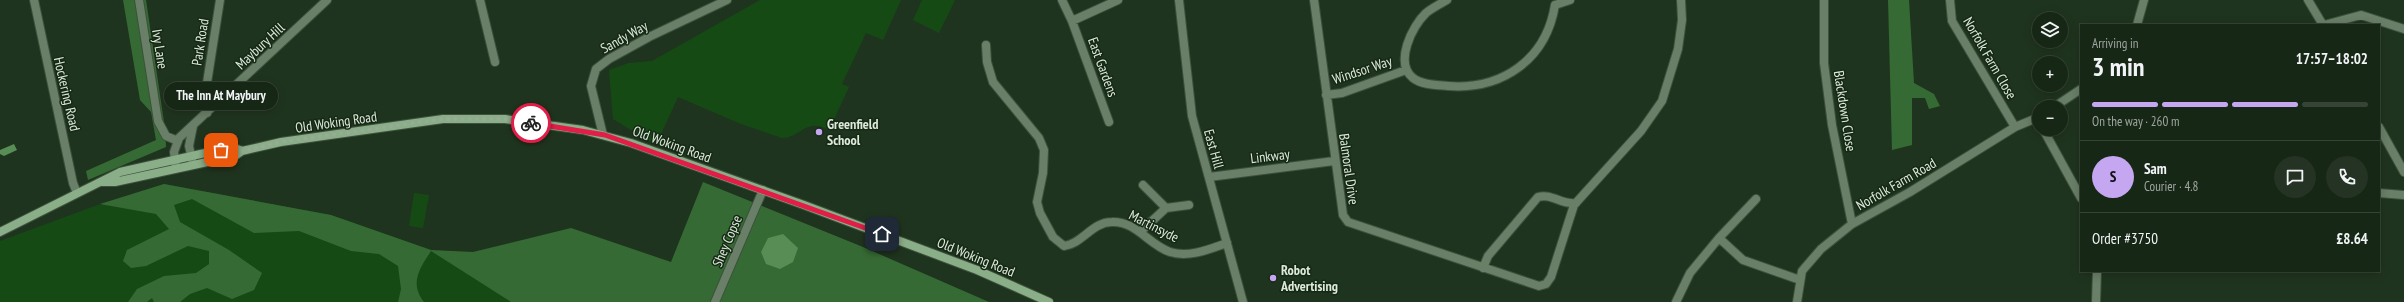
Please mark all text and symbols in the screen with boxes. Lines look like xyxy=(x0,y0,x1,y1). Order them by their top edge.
map controls xyxy=(2032,12,2068,136)
button: layers xyxy=(2032,12,2068,48)
street label: Norfolk Farm Close xyxy=(1959,14,2021,102)
street label: Sandy Way xyxy=(597,16,651,57)
street label: Park Road xyxy=(187,17,213,67)
street label: Maybury Hill xyxy=(232,18,289,73)
street label: Ivy Lane xyxy=(148,28,172,70)
street label: East Gardens xyxy=(1084,35,1122,100)
text: Arriving in xyxy=(2092,35,2139,52)
text: 17:57–18:02 xyxy=(2296,49,2368,68)
text: 3 min xyxy=(2092,50,2145,83)
street label: Windsor Way xyxy=(1330,52,1395,88)
street label: Hockering Road xyxy=(50,55,84,133)
button: + xyxy=(2032,56,2068,92)
street label: Blackdown Close xyxy=(1830,69,1860,153)
callout: The Inn At Maybury xyxy=(164,82,278,110)
text: The Inn At Maybury xyxy=(176,87,266,104)
button: − xyxy=(2032,100,2068,136)
courier xyxy=(511,103,551,143)
street label: Old Woking Road xyxy=(294,107,378,137)
icon: bike xyxy=(520,112,542,134)
text: On the way · 260 m xyxy=(2092,113,2179,130)
place label: Greenfield School xyxy=(827,115,878,149)
street label: Old Woking Road xyxy=(630,121,714,167)
marker: Greenfield School xyxy=(814,127,824,137)
street label: East Hill xyxy=(1200,127,1228,172)
street label: Balmoral Drive xyxy=(1335,132,1363,206)
pin xyxy=(204,133,238,167)
icon: bag xyxy=(210,139,232,161)
street label: Linkway xyxy=(1249,145,1291,167)
street label: Norfolk Farm Road xyxy=(1853,154,1939,214)
button: chat xyxy=(2274,156,2316,198)
button: phone xyxy=(2326,156,2368,198)
text: Sam xyxy=(2144,159,2167,178)
text: S xyxy=(2110,167,2116,186)
text: Courier · 4.8 xyxy=(2144,178,2198,195)
street label: Martinsyde xyxy=(1126,206,1182,246)
street label: Shey Copse xyxy=(708,212,746,269)
pin xyxy=(865,217,899,251)
icon: home xyxy=(871,223,893,245)
text: Order #3750 xyxy=(2092,229,2158,248)
text: £8.64 xyxy=(2336,229,2368,248)
street label: Old Woking Road xyxy=(935,233,1017,281)
place label: Robot Advertising xyxy=(1280,261,1338,295)
marker: Robot Advertising xyxy=(1268,273,1278,283)

